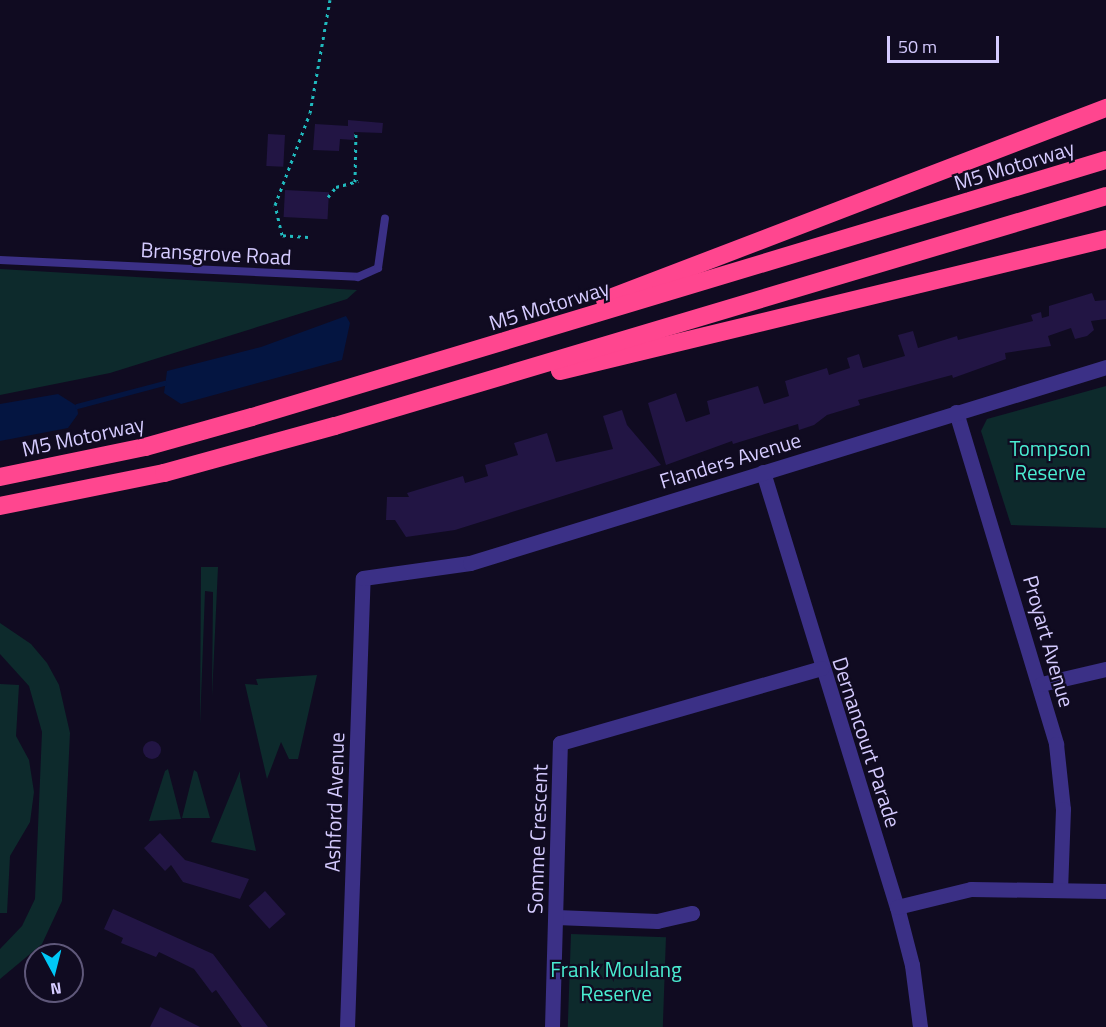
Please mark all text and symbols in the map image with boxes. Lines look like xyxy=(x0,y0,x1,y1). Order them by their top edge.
scale bar xyxy=(890,24,1002,62)
text: 50 m xyxy=(898,33,937,60)
street label: M5 Motorway xyxy=(951,135,1077,195)
street label: Bransgrove Road xyxy=(140,236,292,270)
street label: M5 Motorway xyxy=(486,275,612,335)
street label: M5 Motorway xyxy=(19,411,147,461)
street label: Flanders Avenue xyxy=(656,426,804,494)
park label: Tompson Reserve xyxy=(1010,435,1090,485)
street label: Proyart Avenue xyxy=(1018,572,1080,710)
street label: Dernancourt Parade xyxy=(828,654,906,830)
street label: Ashford Avenue xyxy=(319,732,349,872)
street label: Somme Crescent xyxy=(522,764,552,914)
north arrow xyxy=(24,943,84,1003)
park label: Frank Moulang Reserve xyxy=(550,956,682,1006)
text: N xyxy=(49,976,63,1001)

